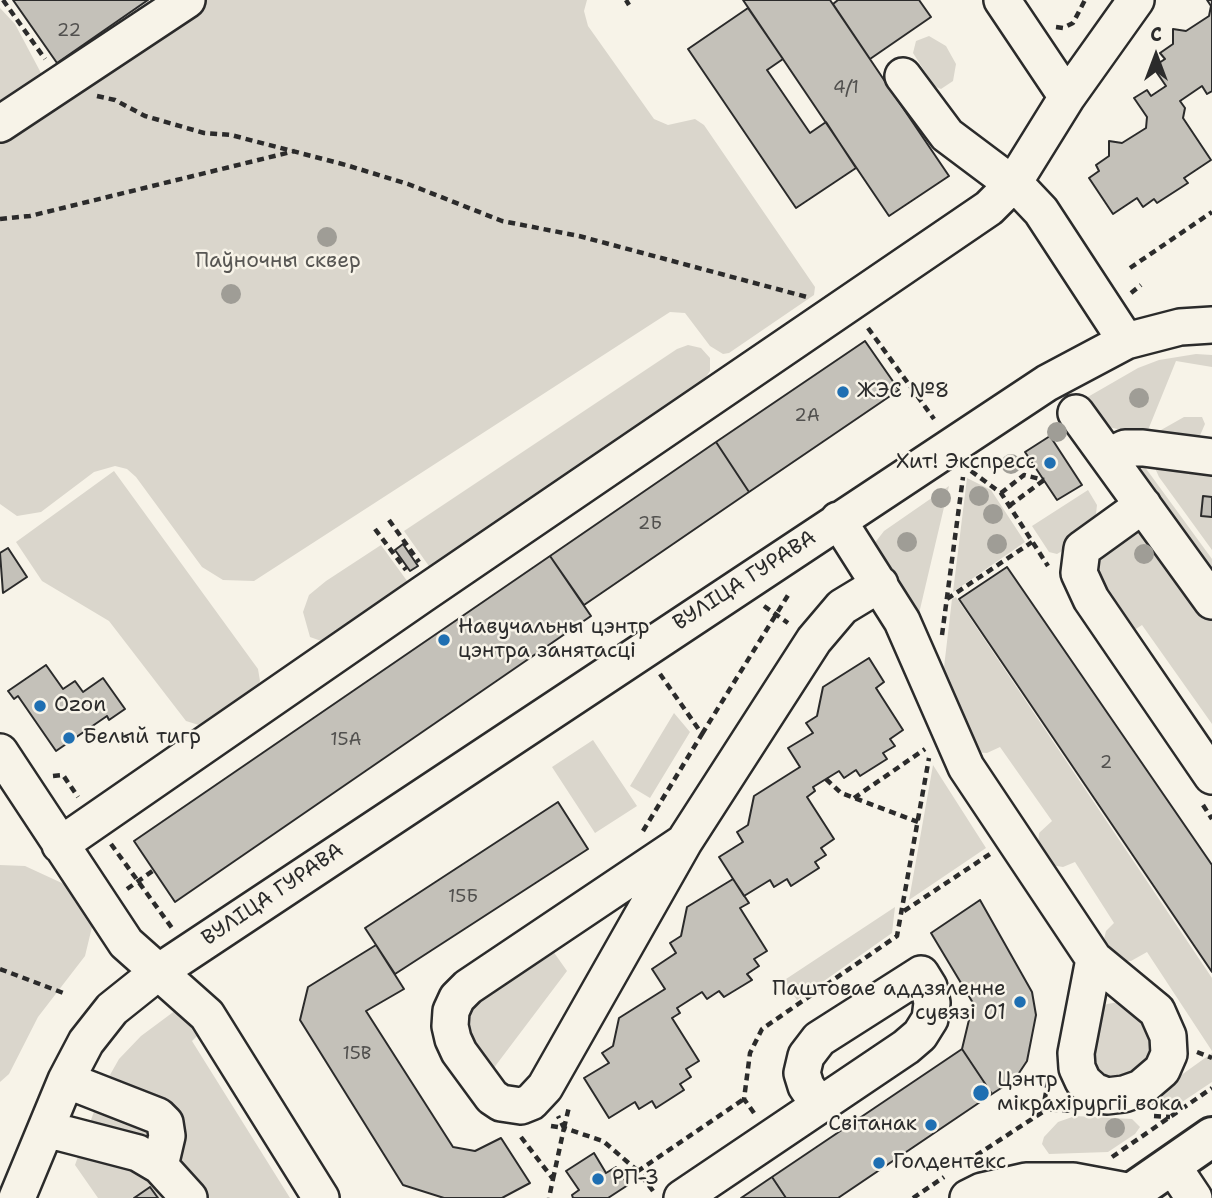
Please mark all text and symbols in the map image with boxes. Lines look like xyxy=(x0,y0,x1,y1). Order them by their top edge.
house number: 22 xyxy=(57,20,81,42)
north arrow xyxy=(1121,21,1191,91)
text: С xyxy=(1150,22,1162,47)
house number: 4/1 xyxy=(833,77,859,99)
park label: Паўночны сквер xyxy=(195,249,361,275)
place label: ЖЭС №8 xyxy=(857,379,949,405)
marker: ЖЭС №8 xyxy=(835,384,851,400)
house number: 2А xyxy=(794,405,820,427)
place label: Хит! Экспресс xyxy=(896,450,1036,476)
marker: Хит! Экспресс xyxy=(1042,455,1058,471)
house number: 2Б xyxy=(638,513,662,535)
street label: ВУЛІЦА ГУРАВА xyxy=(669,525,821,637)
place label: Навучальны цэнтр цэнтра занятасці xyxy=(458,615,650,665)
marker: Навучальны цэнтр цэнтра занятасці xyxy=(436,632,452,648)
place label: Ozon xyxy=(54,693,106,719)
marker: Ozon xyxy=(32,698,48,714)
place label: Белый тигр xyxy=(83,725,201,751)
house number: 15А xyxy=(330,729,362,751)
marker: Белый тигр xyxy=(61,730,77,746)
house number: 2 xyxy=(1100,752,1112,774)
street label: ВУЛІЦА ГУРАВА xyxy=(197,838,349,952)
house number: 15Б xyxy=(448,886,478,908)
place label: Паштовае аддзяленне сувязі 01 xyxy=(772,977,1006,1027)
marker: Паштовае аддзяленне сувязі 01 xyxy=(1012,994,1028,1010)
house number: 15В xyxy=(343,1043,371,1065)
place label: Цэнтр мікрахірургіі вока xyxy=(997,1068,1183,1118)
marker: Цэнтр мікрахірургіі вока xyxy=(971,1083,991,1103)
place label: Світанак xyxy=(828,1112,917,1138)
marker: Світанак xyxy=(923,1117,939,1133)
place label: Голдентекс xyxy=(893,1150,1006,1176)
marker: Голдентекс xyxy=(871,1155,887,1171)
place label: РП-3 xyxy=(612,1166,659,1192)
marker: РП-3 xyxy=(590,1171,606,1187)

